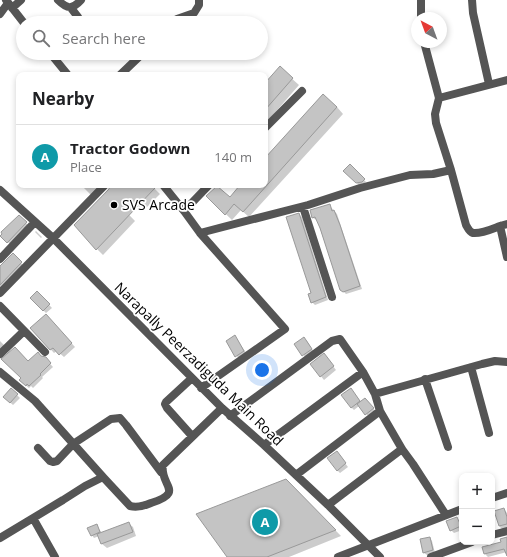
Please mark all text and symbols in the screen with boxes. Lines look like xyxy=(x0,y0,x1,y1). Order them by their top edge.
north arrow xyxy=(411,12,447,48)
search box xyxy=(16,16,268,60)
icon: search xyxy=(30,27,52,49)
text: Search here xyxy=(62,28,146,48)
text: Nearby xyxy=(32,87,94,110)
text: Tractor Godown xyxy=(70,138,190,158)
text: A xyxy=(41,148,49,166)
text: 140 m xyxy=(214,148,252,166)
text: Place xyxy=(70,158,102,176)
place label: SVS Arcade xyxy=(122,195,195,214)
marker: SVS Arcade xyxy=(109,200,119,210)
street label: Narapally Peerzadiguda Main Road xyxy=(111,278,288,450)
your location xyxy=(252,360,272,380)
map controls xyxy=(459,473,495,545)
button: + xyxy=(459,473,495,509)
pin: A xyxy=(252,507,278,537)
button: − xyxy=(459,509,495,545)

